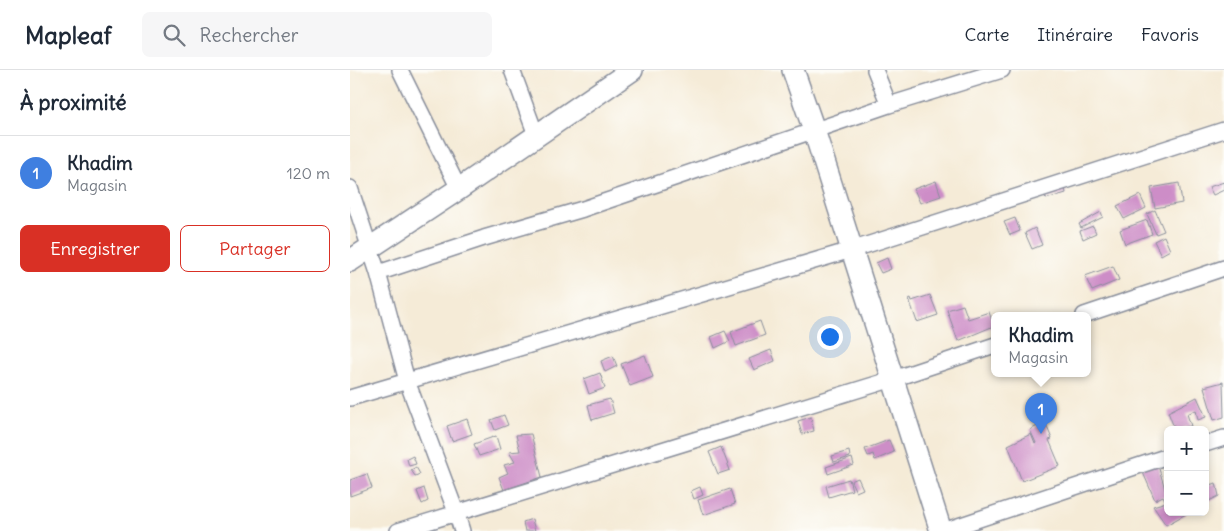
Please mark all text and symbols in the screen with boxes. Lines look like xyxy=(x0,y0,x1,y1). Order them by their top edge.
search box xyxy=(142,12,492,57)
text: Mapleaf xyxy=(25,20,112,50)
icon: search xyxy=(160,21,188,49)
text: Rechercher xyxy=(200,23,299,47)
text: Carte xyxy=(964,23,1009,46)
text: Itinéraire xyxy=(1037,23,1113,46)
text: Favoris xyxy=(1141,23,1199,46)
text: À proximité xyxy=(20,89,127,116)
text: Khadim xyxy=(67,151,133,175)
text: 1 xyxy=(33,163,39,183)
text: 120 m xyxy=(287,163,330,183)
text: Magasin xyxy=(67,175,127,195)
button: Enregistrer xyxy=(20,225,170,272)
button: Partager xyxy=(180,225,330,272)
popup xyxy=(991,312,1091,377)
text: Khadim xyxy=(1008,323,1074,347)
your location xyxy=(817,324,843,350)
text: Magasin xyxy=(1008,347,1068,367)
pin: 1 xyxy=(1025,393,1057,434)
map controls xyxy=(1164,426,1209,516)
button: + xyxy=(1164,426,1209,471)
button: − xyxy=(1164,471,1209,516)

